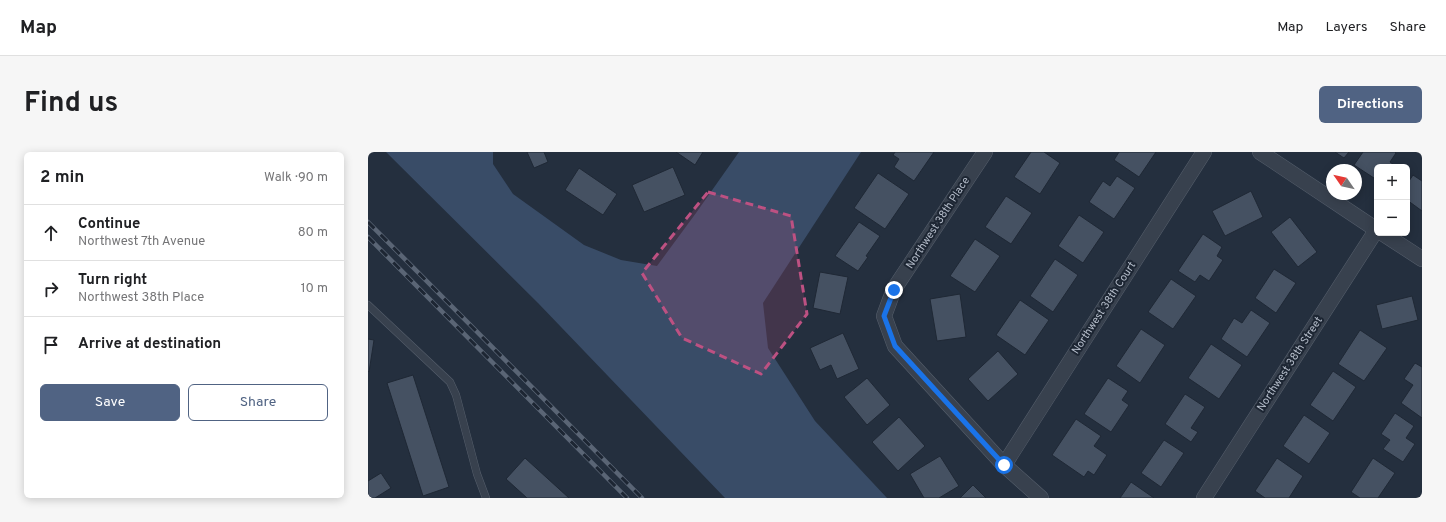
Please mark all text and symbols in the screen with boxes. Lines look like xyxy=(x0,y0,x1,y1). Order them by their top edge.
text: Map xyxy=(20,16,57,40)
text: Map xyxy=(1277,19,1303,36)
text: Layers xyxy=(1325,19,1367,36)
text: Share xyxy=(1389,19,1426,36)
text: Find us xyxy=(24,86,118,122)
button: Directions xyxy=(1319,86,1422,123)
north arrow xyxy=(1326,164,1362,200)
map controls xyxy=(1374,164,1410,236)
button: + xyxy=(1374,164,1410,200)
text: 2 min xyxy=(40,167,84,189)
text: Walk · 90 m xyxy=(264,170,328,186)
street label: Northwest 38th Place xyxy=(903,174,973,272)
button: − xyxy=(1374,200,1410,236)
text: Continue xyxy=(78,215,140,234)
icon: ahead xyxy=(40,222,62,244)
text: 80 m xyxy=(298,225,328,241)
text: Northwest 7th Avenue xyxy=(78,234,205,250)
street label: Northwest 38th Court xyxy=(1069,259,1139,357)
text: Turn right xyxy=(78,271,147,290)
icon: right xyxy=(40,278,62,300)
text: 10 m xyxy=(301,281,328,297)
route end xyxy=(885,281,903,299)
text: Northwest 38th Place xyxy=(78,290,204,306)
street label: Northwest 38th Street xyxy=(1254,314,1326,414)
icon: arrive xyxy=(40,334,62,356)
text: Arrive at destination xyxy=(78,335,221,354)
button: Save xyxy=(40,384,180,421)
button: Share xyxy=(188,384,328,421)
route start xyxy=(995,456,1013,474)

